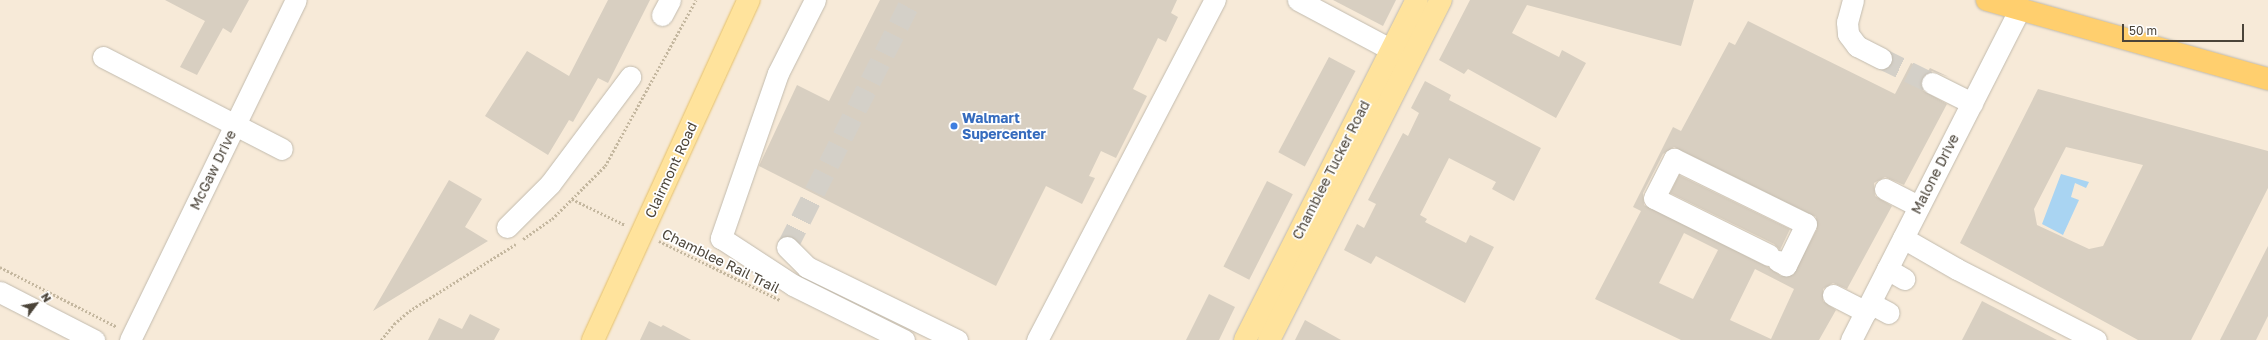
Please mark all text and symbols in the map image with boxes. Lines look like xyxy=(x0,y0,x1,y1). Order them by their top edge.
scale bar xyxy=(2124,16,2246,42)
text: 50 m xyxy=(2129,23,2157,38)
street label: Chamblee Tucker Road xyxy=(1289,98,1373,242)
place label: Walmart Supercenter xyxy=(962,110,1046,142)
street label: Clairmont Road xyxy=(641,119,701,221)
marker: Walmart Supercenter xyxy=(949,121,959,131)
street label: McGaw Drive xyxy=(186,127,240,213)
street label: Malone Drive xyxy=(1908,131,1962,217)
street label: Chamblee Rail Trail xyxy=(659,225,783,297)
north arrow xyxy=(16,284,56,324)
text: N xyxy=(39,290,54,304)

